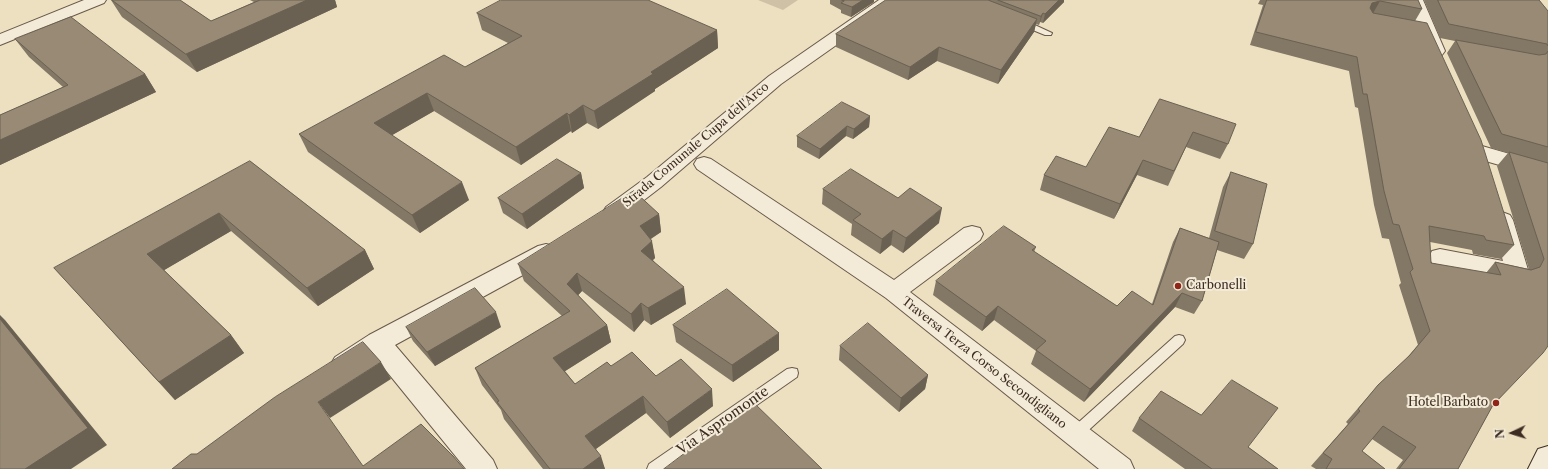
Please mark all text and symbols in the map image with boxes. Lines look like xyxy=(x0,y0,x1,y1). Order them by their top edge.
street label: Strada Comunale Cupa dell'Arco xyxy=(620,80,772,210)
place label: Carbonelli xyxy=(1186,279,1246,293)
marker: Carbonelli xyxy=(1173,281,1183,291)
street label: Traversa Terza Corso Secondigliano xyxy=(899,294,1069,432)
street label: Via Aspromonte xyxy=(674,383,772,459)
place label: Hotel Barbato xyxy=(1408,396,1488,410)
marker: Hotel Barbato xyxy=(1491,398,1501,408)
north arrow xyxy=(1492,413,1532,453)
text: N xyxy=(1493,429,1507,439)

